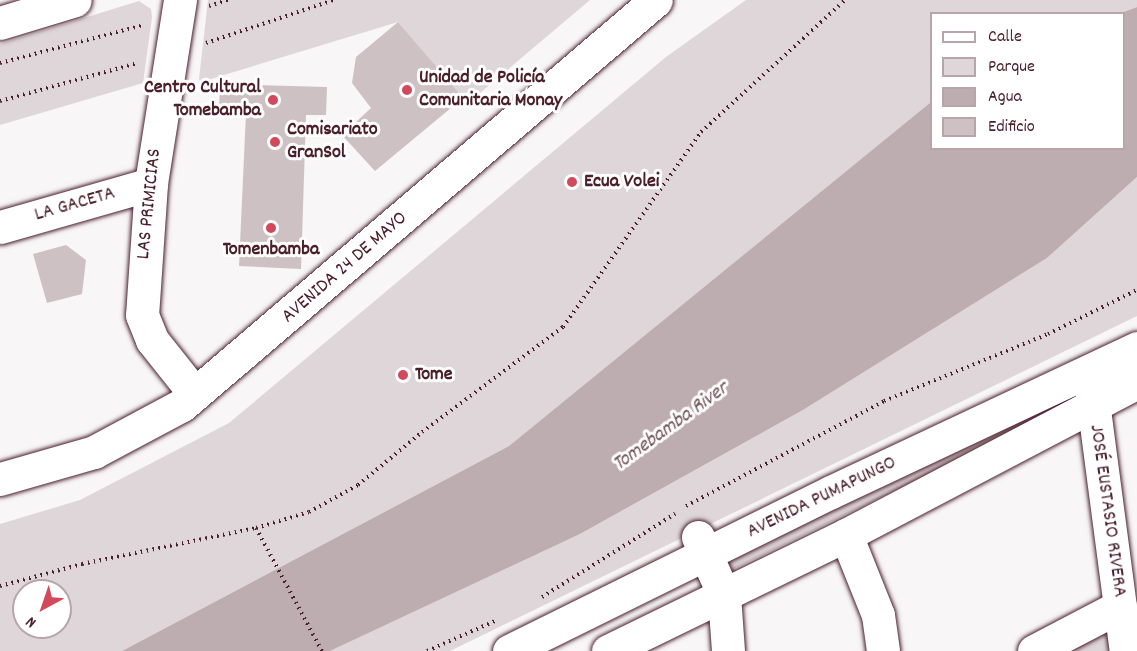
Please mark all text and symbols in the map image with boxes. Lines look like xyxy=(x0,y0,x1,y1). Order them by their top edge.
legend xyxy=(930,12,1125,150)
text: Calle xyxy=(988,25,1022,50)
text: Parque xyxy=(988,55,1035,80)
place label: Unidad de Policía Comunitaria Monay xyxy=(419,66,562,113)
place label: Centro Cultural Tomebamba xyxy=(144,77,261,124)
marker: Unidad de Policía Comunitaria Monay xyxy=(400,83,414,97)
text: Agua xyxy=(988,85,1022,110)
marker: Centro Cultural Tomebamba xyxy=(266,93,280,107)
text: Edificio xyxy=(988,115,1035,140)
place label: Comisariato GranSol xyxy=(287,118,378,165)
marker: Comisariato GranSol xyxy=(268,135,282,149)
street label: LAS PRIMICIAS xyxy=(132,147,168,261)
place label: Ecua Volei xyxy=(584,170,659,194)
marker: Ecua Volei xyxy=(565,175,579,189)
street label: LA GACETA xyxy=(32,182,118,228)
street label: AVENIDA 24 DE MAYO xyxy=(277,207,413,329)
marker: Tomenbamba xyxy=(264,221,278,235)
place label: Tomenbamba xyxy=(223,238,319,262)
place label: Tome xyxy=(415,363,453,387)
marker: Tome xyxy=(396,368,410,382)
water label: Tomebamba River xyxy=(608,377,734,477)
street label: JOSÉ EUSTASIO RIVERA xyxy=(1083,423,1131,599)
street label: AVENIDA PUMAPUNGO xyxy=(743,451,901,545)
north arrow xyxy=(12,579,72,639)
text: N xyxy=(21,610,42,633)

